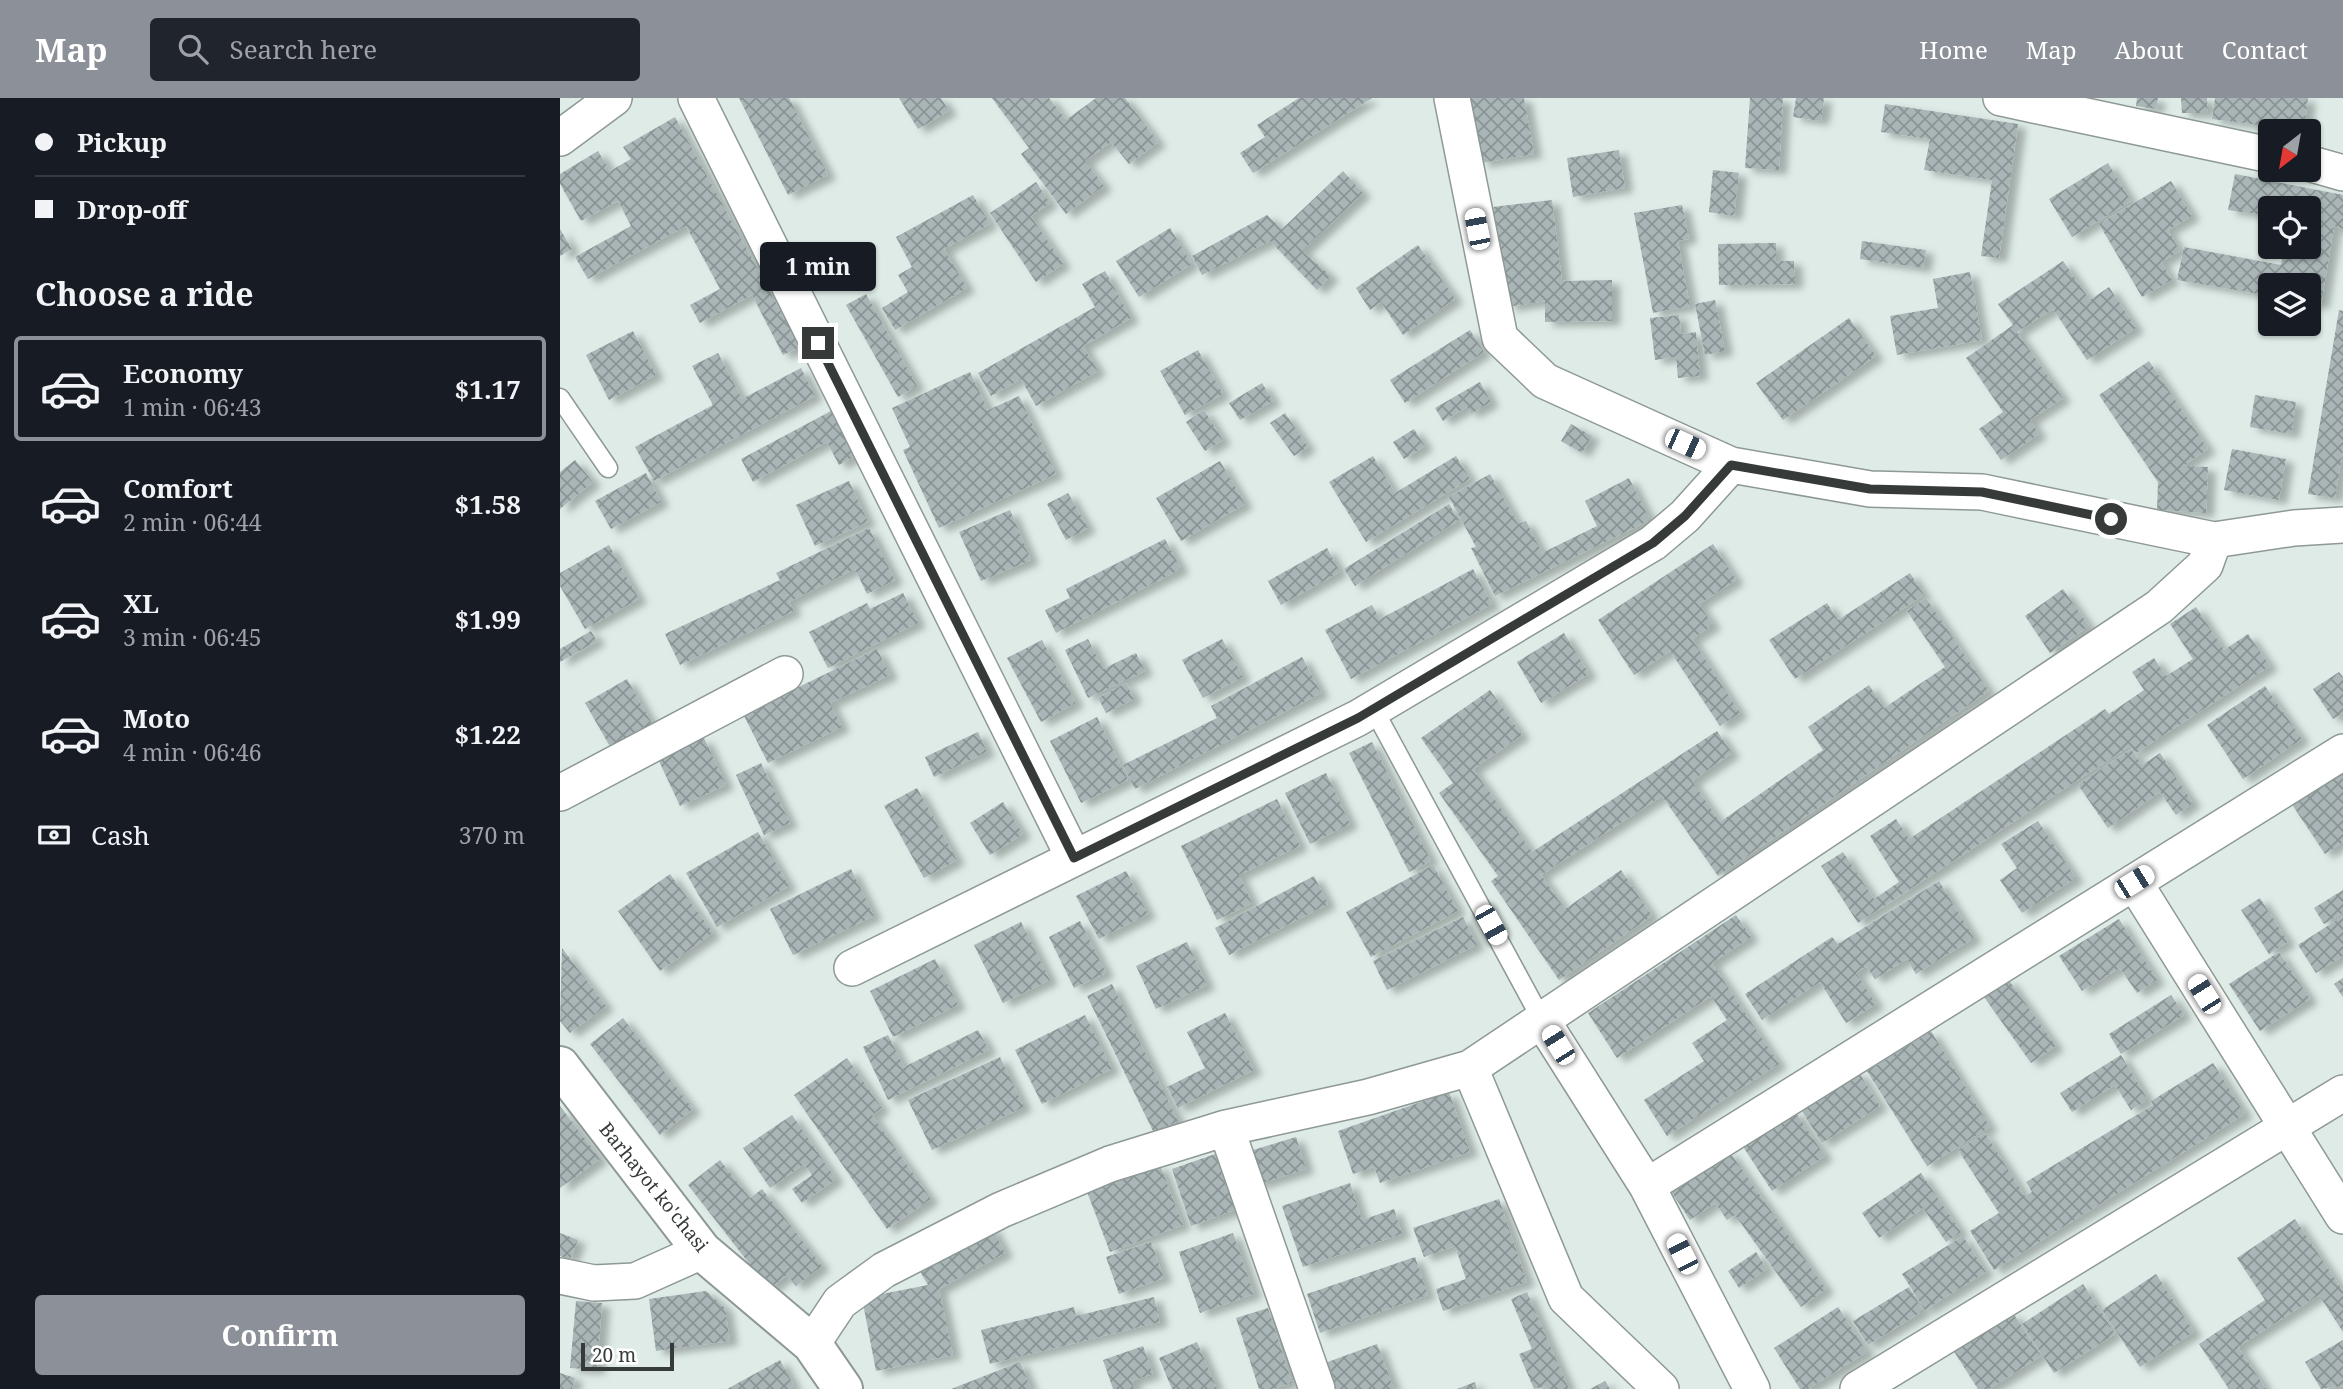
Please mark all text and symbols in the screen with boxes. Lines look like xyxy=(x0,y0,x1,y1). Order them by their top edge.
search box xyxy=(150,18,640,81)
text: Map xyxy=(35,27,108,72)
icon: search xyxy=(174,30,212,68)
text: Search here xyxy=(230,31,377,67)
text: Home xyxy=(1919,33,1988,66)
text: Map xyxy=(2026,33,2077,66)
text: About xyxy=(2115,33,2184,66)
text: Contact xyxy=(2222,33,2308,66)
north arrow xyxy=(2258,119,2320,182)
map controls xyxy=(2258,119,2321,336)
text: Pickup xyxy=(77,124,167,160)
text: Drop-off xyxy=(77,191,187,227)
button: locate xyxy=(2258,196,2321,259)
car xyxy=(1463,206,1492,252)
callout: 1 min xyxy=(760,242,876,290)
text: 1 min xyxy=(785,250,851,282)
text: Choose a ride xyxy=(35,272,254,315)
button: layers xyxy=(2258,273,2321,336)
route end xyxy=(802,327,834,359)
text: Economy xyxy=(123,355,243,391)
icon: car xyxy=(39,357,102,420)
text: $1.17 xyxy=(455,371,521,407)
text: 1 min · 06:43 xyxy=(123,391,261,423)
car xyxy=(1662,426,1709,462)
text: Comfort xyxy=(123,470,233,506)
icon: car xyxy=(39,472,102,535)
text: $1.58 xyxy=(455,486,521,522)
route start xyxy=(2095,503,2127,535)
text: 2 min · 06:44 xyxy=(123,506,261,538)
text: XL xyxy=(123,585,159,621)
icon: car xyxy=(39,587,102,650)
text: $1.99 xyxy=(455,601,521,637)
text: 3 min · 06:45 xyxy=(123,621,261,653)
text: Moto xyxy=(123,700,190,736)
icon: car xyxy=(39,702,102,765)
text: $1.22 xyxy=(455,716,521,752)
text: 4 min · 06:46 xyxy=(123,736,261,768)
icon: cash xyxy=(35,816,73,854)
text: Cash xyxy=(91,817,150,853)
text: 370 m xyxy=(459,819,525,851)
car xyxy=(2111,862,2158,902)
car xyxy=(1472,902,1511,948)
car xyxy=(2184,971,2225,1017)
car xyxy=(1538,1022,1579,1068)
street label: Barhayot ko'chasi xyxy=(594,1117,714,1257)
car xyxy=(1664,1231,1701,1277)
button: Confirm xyxy=(35,1295,525,1375)
scale bar xyxy=(581,1340,674,1372)
text: 20 m xyxy=(592,1342,636,1368)

